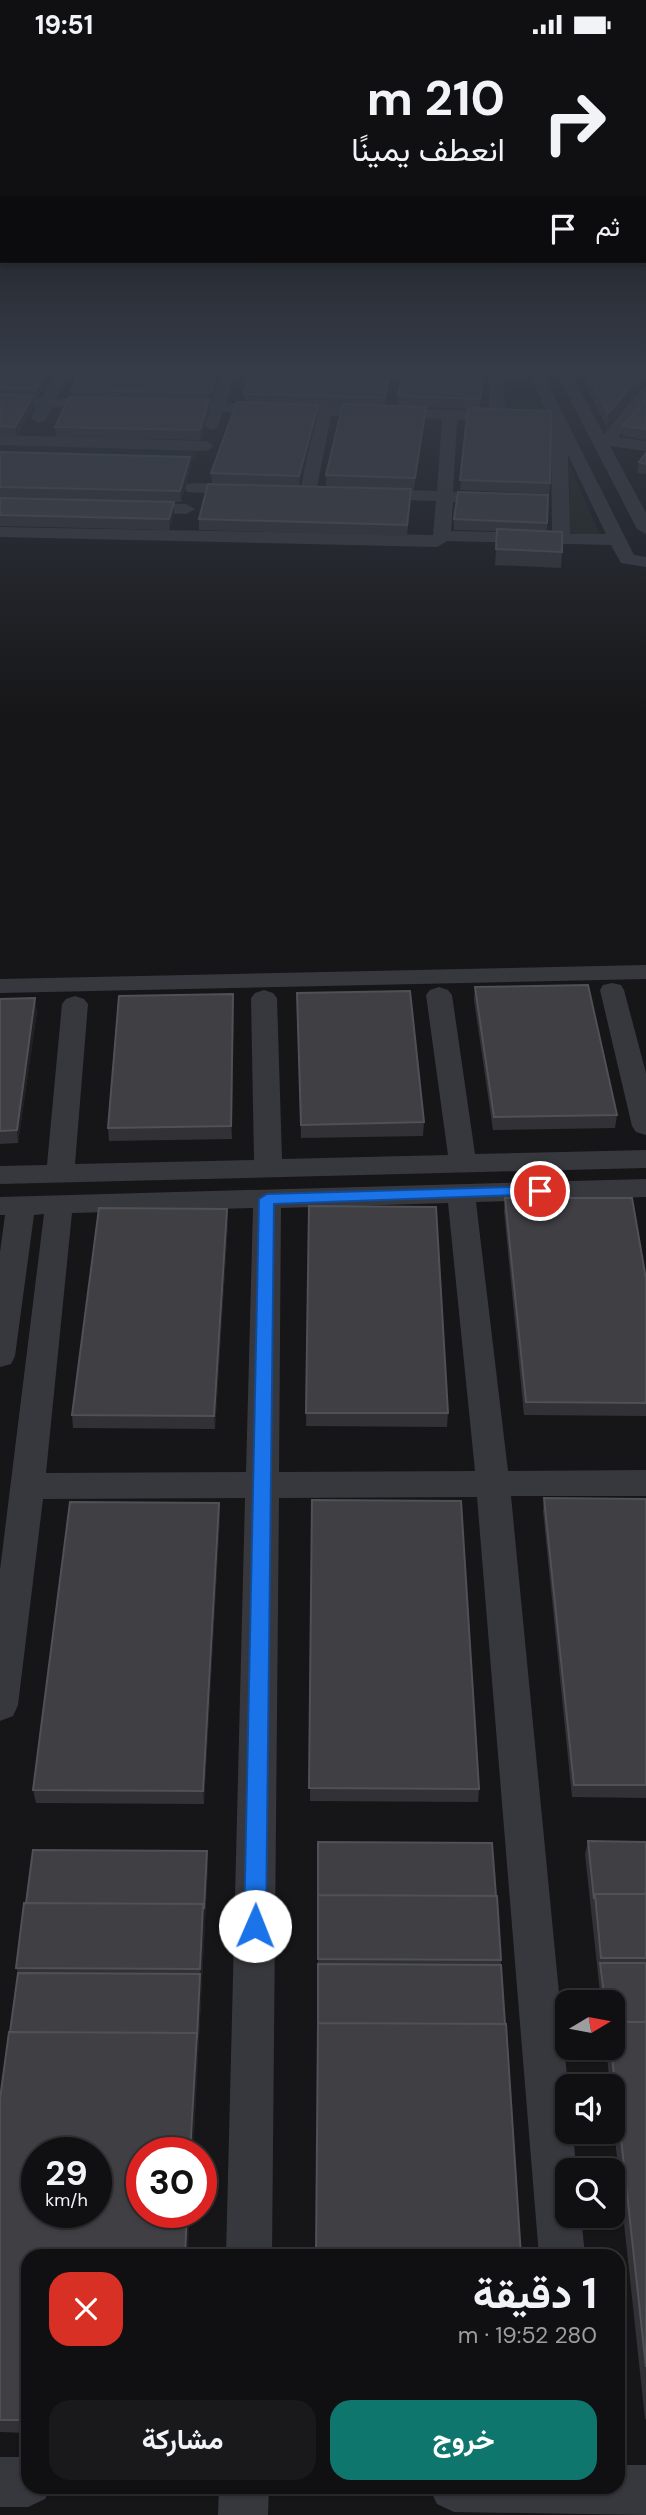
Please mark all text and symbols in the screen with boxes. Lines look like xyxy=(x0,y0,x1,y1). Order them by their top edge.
text: 19:51 xyxy=(35,8,93,42)
text: 210 m xyxy=(367,66,505,130)
icon: right xyxy=(529,77,620,168)
text: انعطف يمينًا xyxy=(351,129,505,171)
icon: arrive xyxy=(544,210,582,248)
text: ثم xyxy=(596,210,620,244)
pin xyxy=(510,1161,570,1221)
icon: arrive xyxy=(521,1172,559,1210)
position arrow xyxy=(218,1889,292,1963)
north arrow xyxy=(555,1990,625,2060)
map controls xyxy=(555,1990,625,2228)
button: sound xyxy=(555,2074,625,2144)
speed limit sign: 30 xyxy=(126,2137,217,2228)
text: 29 xyxy=(45,2150,88,2196)
button: search xyxy=(555,2158,625,2228)
text: km/h xyxy=(45,2188,88,2212)
text: 1 دقيقة xyxy=(473,2266,597,2321)
button: close xyxy=(49,2272,123,2346)
text: 280 m · 19:52 xyxy=(458,2320,597,2350)
button: مشاركة xyxy=(49,2400,316,2480)
button: خروج xyxy=(330,2400,597,2480)

